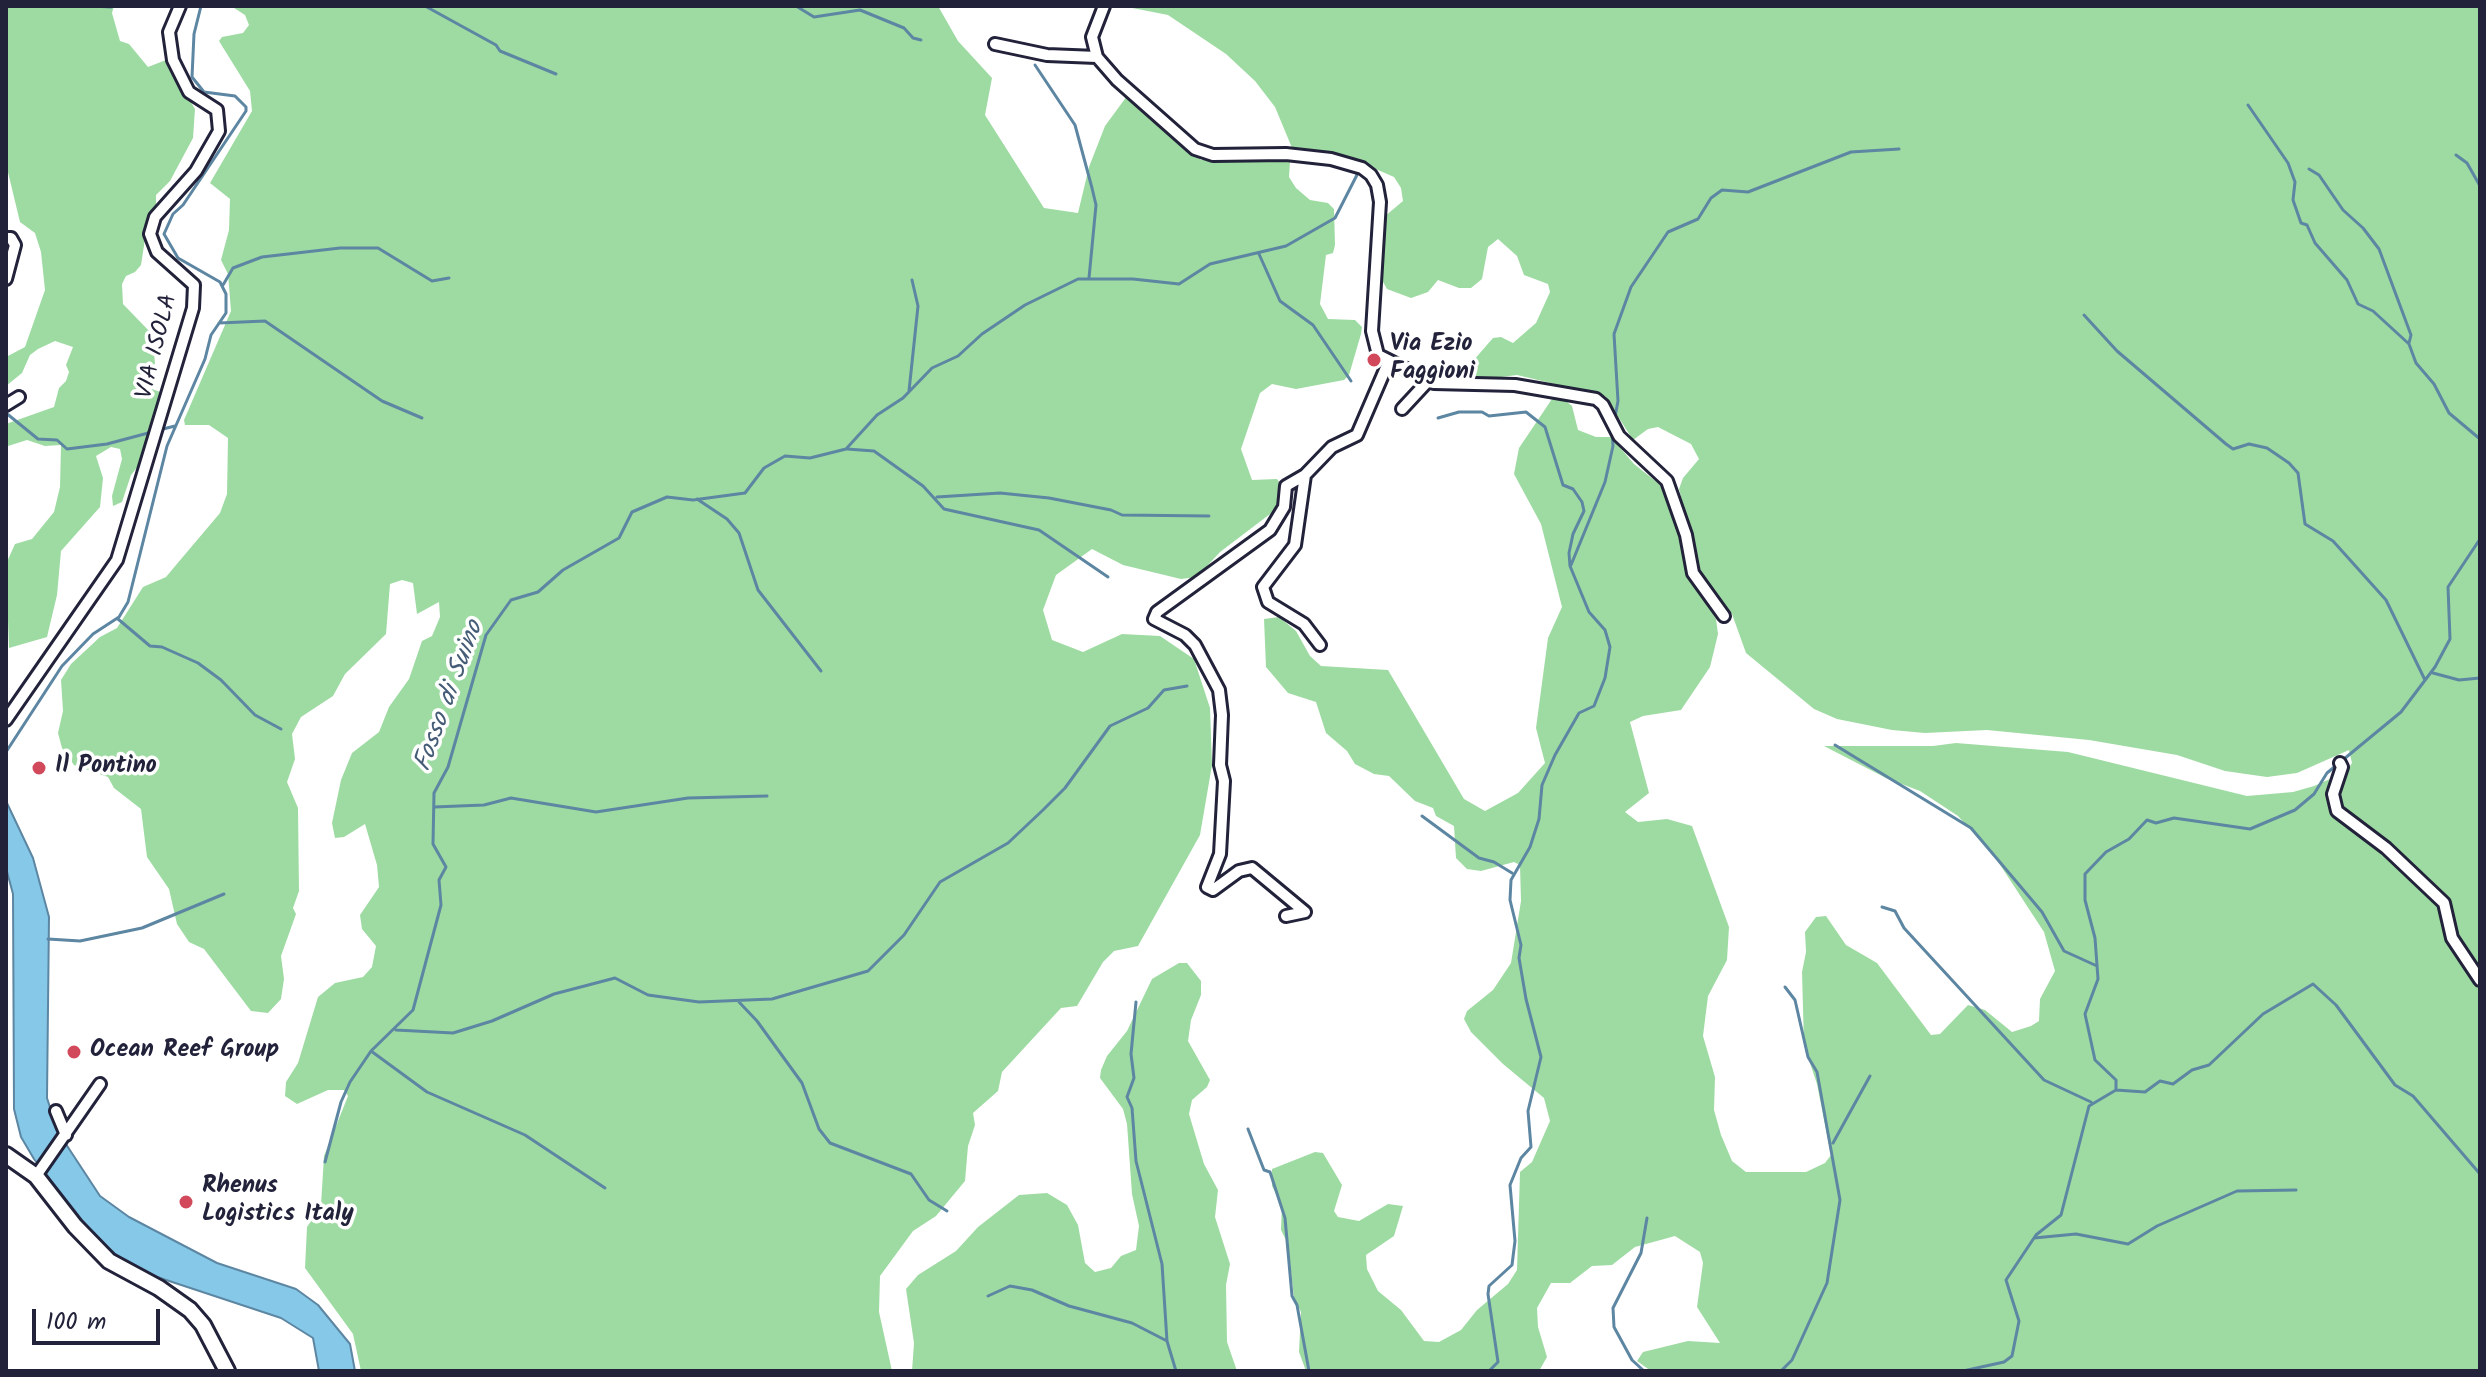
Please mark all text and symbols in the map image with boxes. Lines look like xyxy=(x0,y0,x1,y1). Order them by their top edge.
street label: VIA ISOLA xyxy=(132,292,186,402)
place label: Via Ezio Faggioni xyxy=(1390,332,1475,388)
marker: Via Ezio Faggioni xyxy=(1365,351,1383,369)
water label: Fosso di Suino xyxy=(409,618,493,776)
place label: Il Pontino xyxy=(55,754,157,782)
marker: Il Pontino xyxy=(30,759,48,777)
place label: Ocean Reef Group xyxy=(90,1038,279,1066)
marker: Ocean Reef Group xyxy=(65,1043,83,1061)
place label: Rhenus Logistics Italy xyxy=(202,1174,354,1230)
marker: Rhenus Logistics Italy xyxy=(177,1193,195,1211)
scale bar xyxy=(36,1293,164,1343)
text: 100 m xyxy=(46,1303,106,1342)

